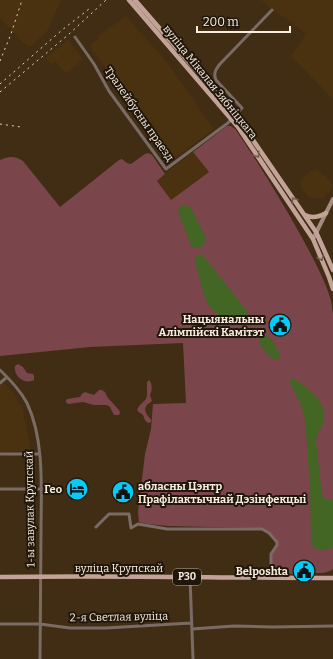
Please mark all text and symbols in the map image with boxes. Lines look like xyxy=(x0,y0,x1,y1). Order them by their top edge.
scale bar xyxy=(197,8,290,34)
text: 200 m xyxy=(203,15,239,29)
street label: вуліца Мікалая Зябніцкага xyxy=(160,23,260,141)
street label: Тралейбусны праезд xyxy=(102,64,177,164)
one-way arrow xyxy=(252,151,260,158)
one-way arrow xyxy=(291,197,299,204)
one-way arrow xyxy=(316,254,324,262)
public building icon: Нацыянальны Алімпійскі Камітэт xyxy=(267,312,293,338)
place label: Нацыянальны Алімпійскі Камітэт xyxy=(158,313,265,339)
street label: 1-ы завулак Крупскай xyxy=(22,451,38,567)
hotel icon: Гео xyxy=(64,476,90,502)
public building icon: абласны Цэнтр Прафілактычнай Дэзінфекцыі xyxy=(110,479,136,505)
place label: абласны Цэнтр Прафілактычнай Дэзінфекцыі xyxy=(138,480,307,506)
place label: Гео xyxy=(44,483,62,496)
public building icon: Belposhta xyxy=(291,558,317,584)
street label: вуліца Крупскай xyxy=(75,562,163,575)
place label: Belposhta xyxy=(236,565,289,578)
road number: Р30 xyxy=(173,569,201,585)
street label: 2-я Светлая вуліца xyxy=(70,610,168,624)

